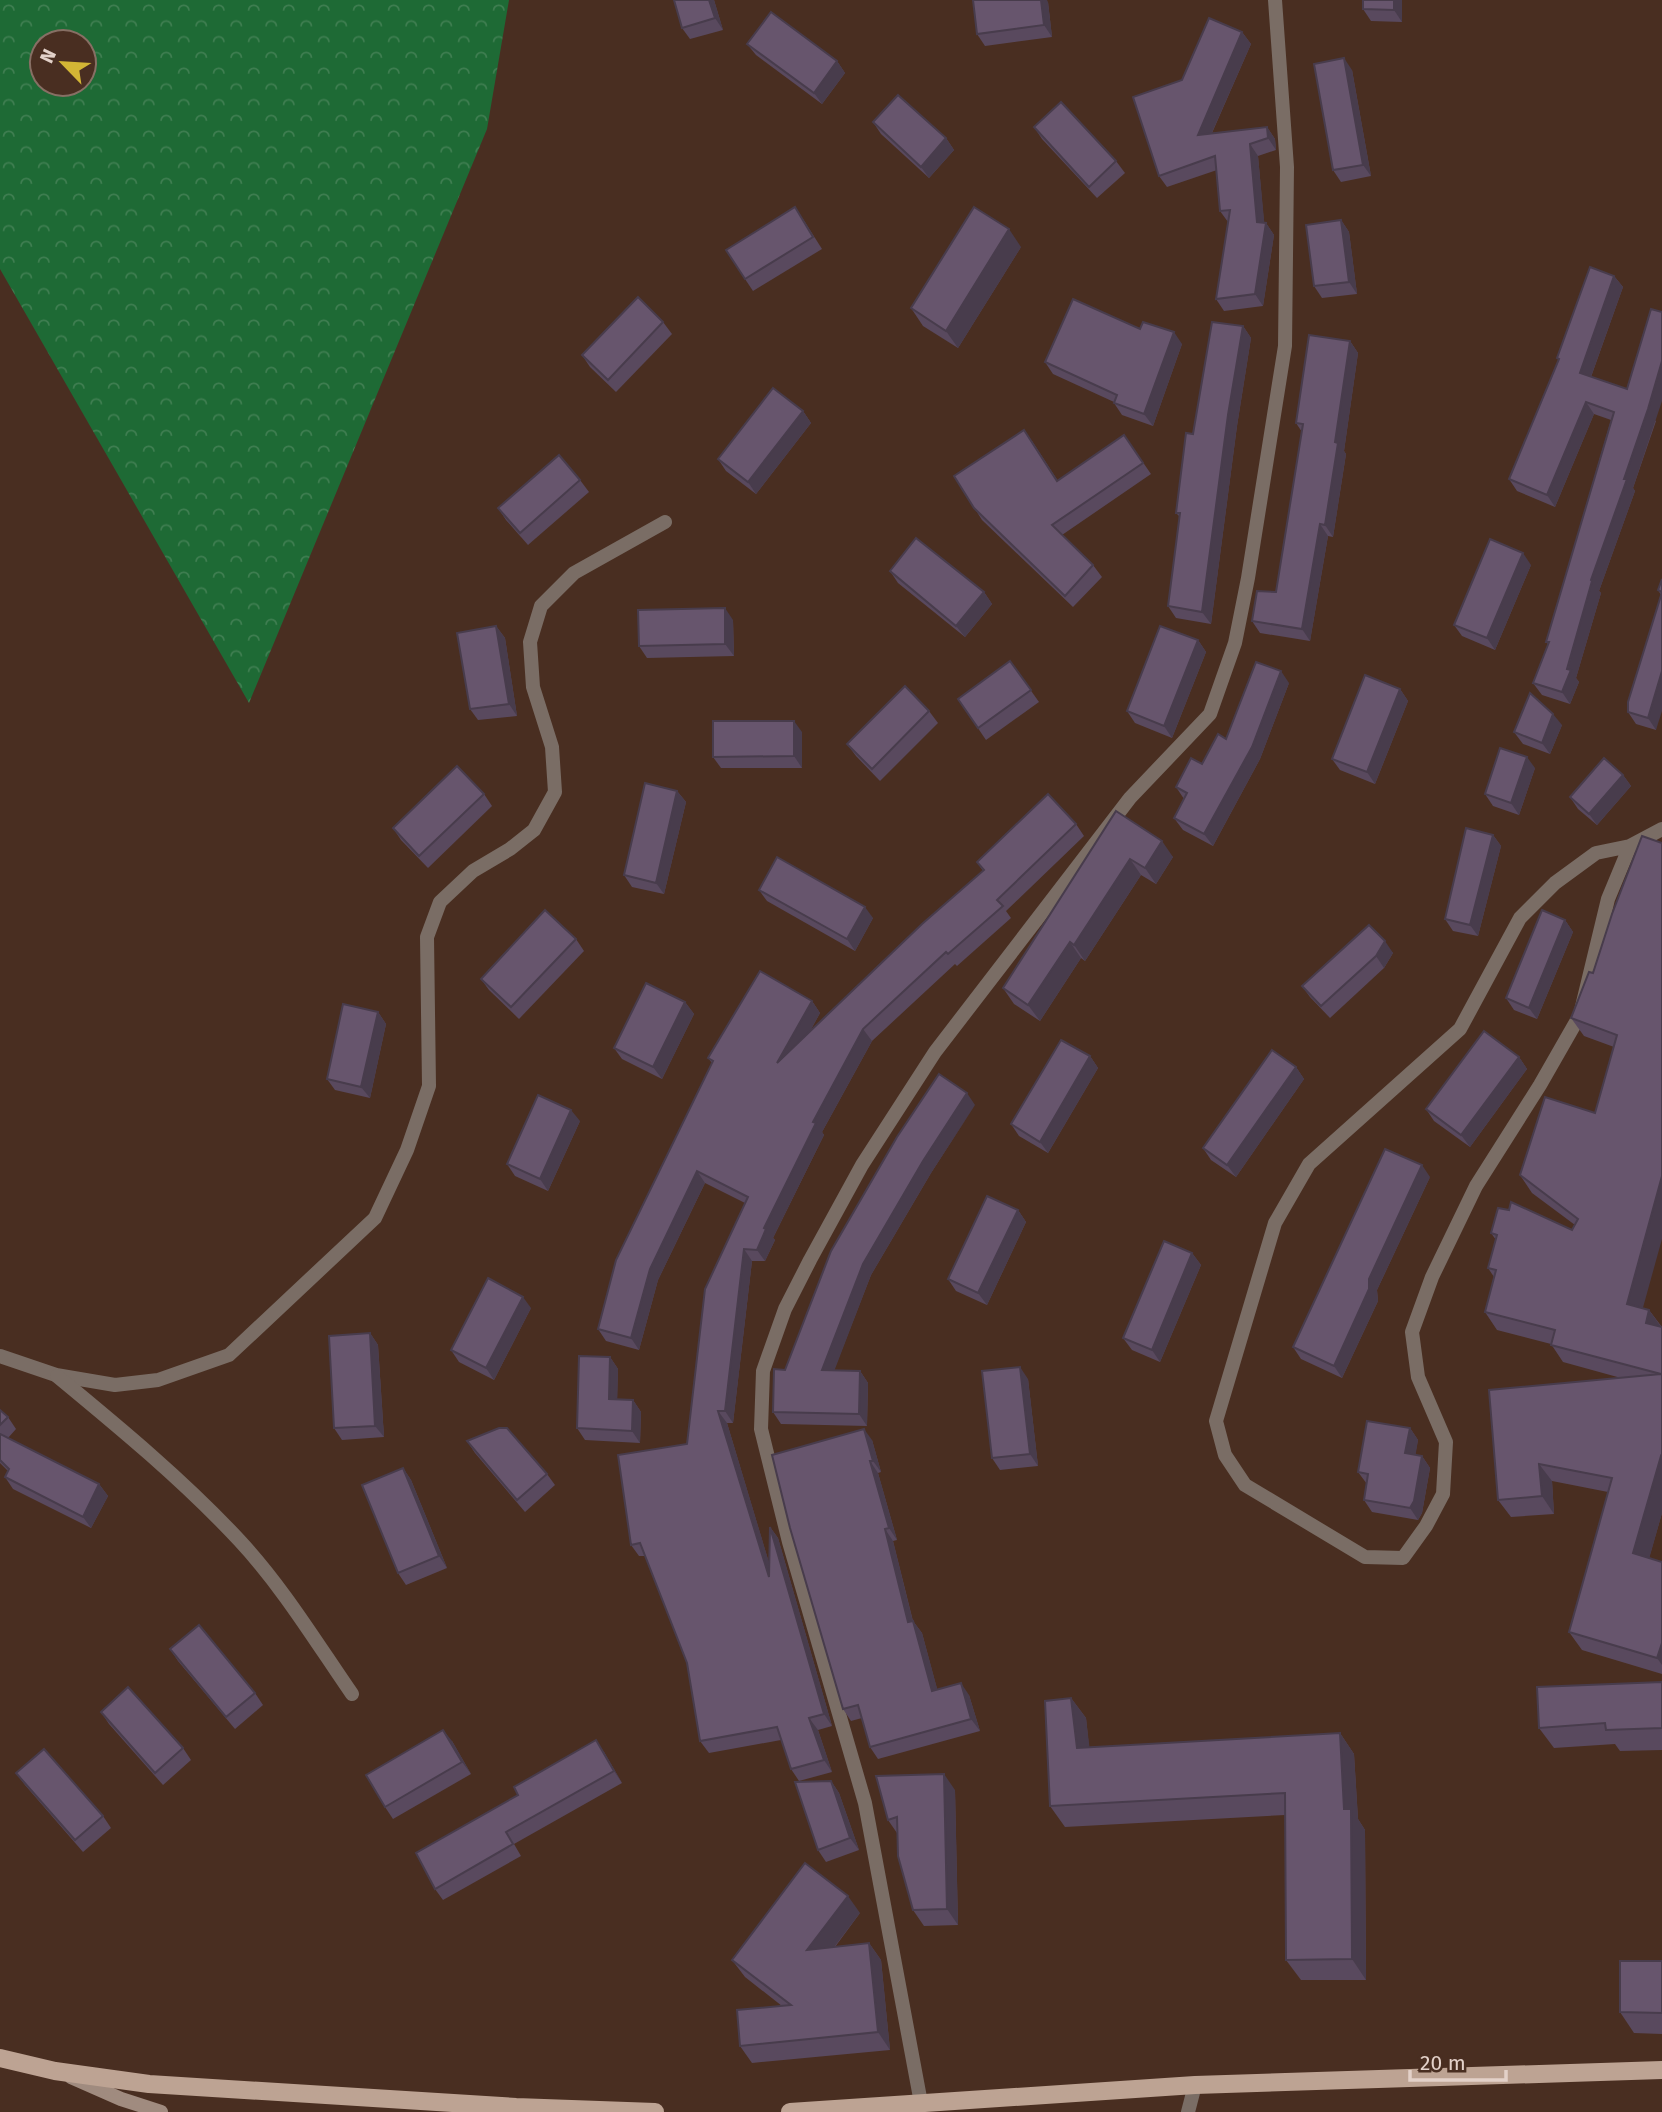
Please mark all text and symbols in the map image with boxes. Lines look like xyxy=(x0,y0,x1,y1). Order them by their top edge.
north arrow xyxy=(28,28,98,98)
text: N xyxy=(35,45,61,67)
scale bar xyxy=(1410,2038,1506,2082)
text: 20 m xyxy=(1420,2050,1466,2076)

